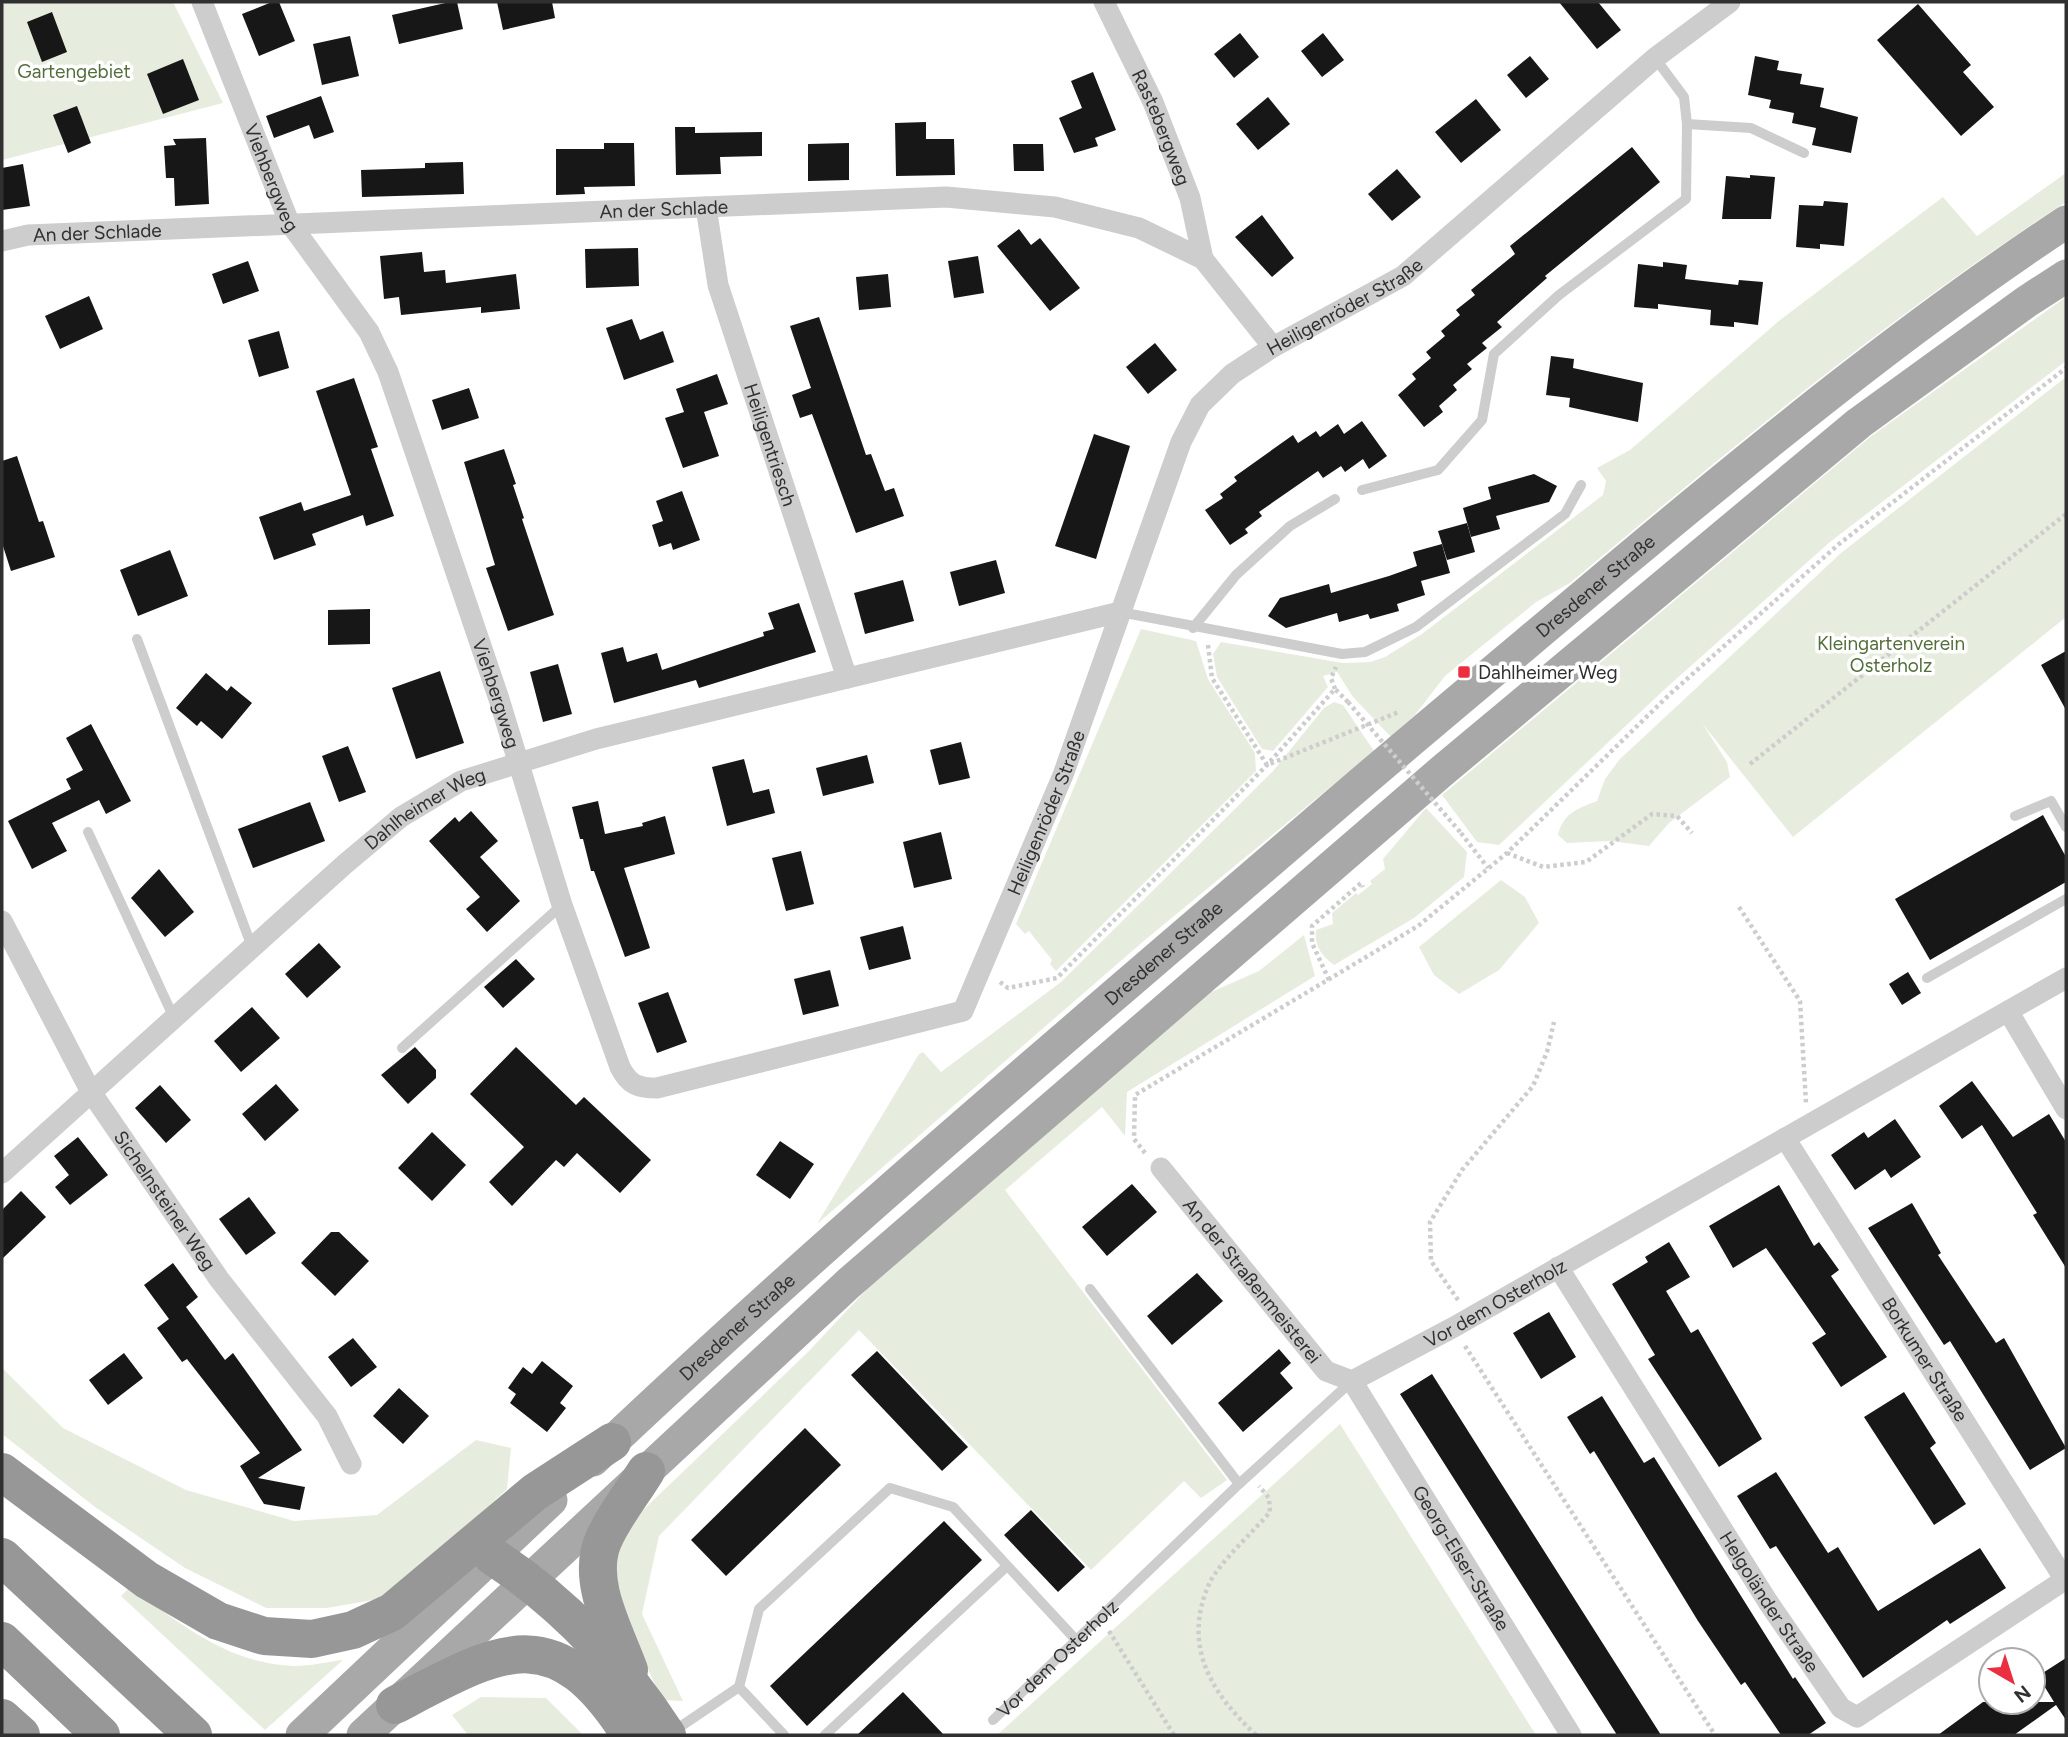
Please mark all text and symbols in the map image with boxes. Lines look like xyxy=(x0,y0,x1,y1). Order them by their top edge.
park label: Gartengebiet xyxy=(17,60,131,83)
street label: Rastebergweg xyxy=(1127,65,1195,189)
street label: Viehbergweg xyxy=(240,121,304,236)
street label: An der Schlade xyxy=(599,195,729,223)
street label: An der Schlade xyxy=(32,218,162,246)
street label: Heiligenröder Straße xyxy=(1262,253,1427,360)
street label: Heiligentriesch xyxy=(740,380,801,509)
street label: Dresdener Straße xyxy=(1531,529,1659,642)
park label: Kleingartenverein Osterholz xyxy=(1817,632,1965,677)
street label: Viehbergweg xyxy=(468,636,525,751)
place label: Dahlheimer Weg xyxy=(1478,661,1618,684)
marker: Dahlheimer Weg xyxy=(1456,664,1472,680)
street label: Heiligenröder Straße xyxy=(1002,727,1089,899)
street label: Dahlheimer Weg xyxy=(359,763,488,854)
street label: Dresdener Straße xyxy=(1099,896,1227,1010)
street label: Sichelnsteiner Weg xyxy=(109,1126,221,1274)
street label: An der Straßenmeisterei xyxy=(1179,1193,1326,1368)
street label: Vor dem Osterholz xyxy=(1420,1254,1570,1352)
street label: Dresdener Straße xyxy=(674,1268,799,1385)
street label: Borkumer Straße xyxy=(1877,1293,1973,1426)
street label: Georg-Elser-Straße xyxy=(1408,1481,1515,1635)
street label: Helgoländer Straße xyxy=(1715,1527,1824,1677)
street label: Vor dem Osterholz xyxy=(992,1595,1123,1722)
north arrow xyxy=(1977,1646,2047,1716)
text: N xyxy=(2009,1680,2035,1707)

